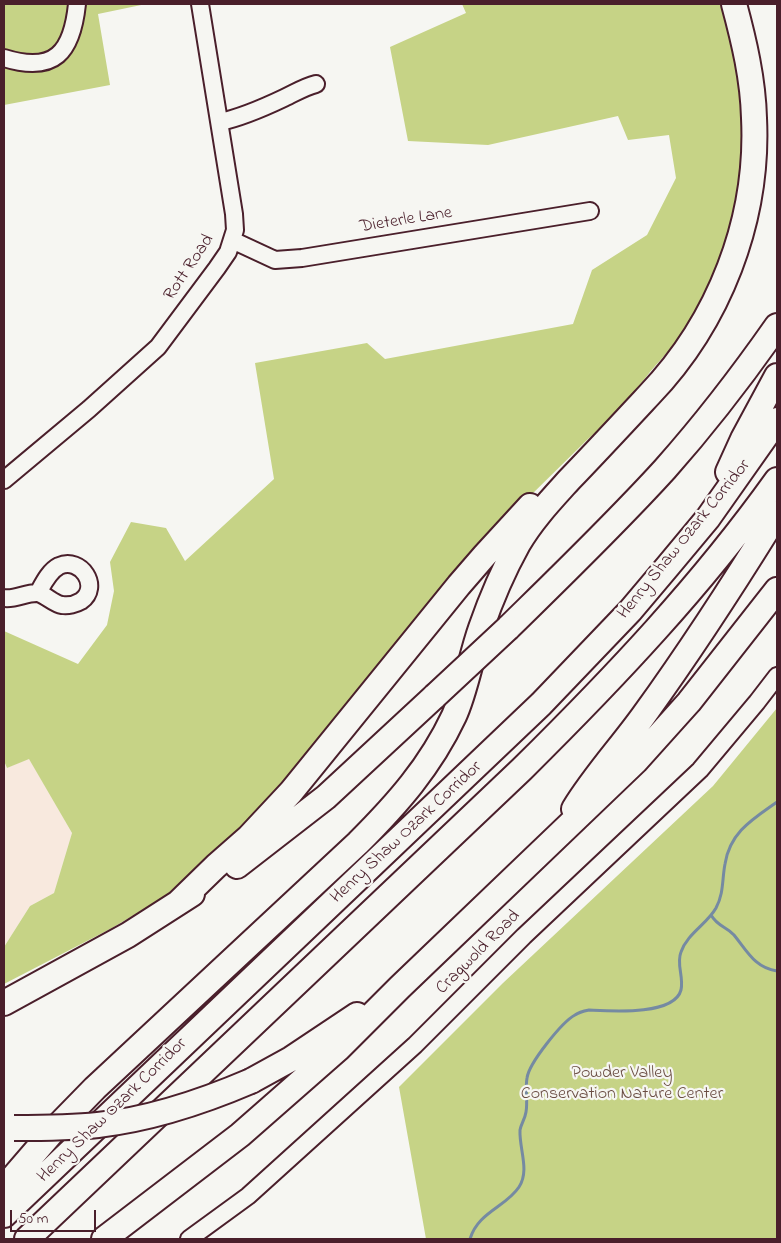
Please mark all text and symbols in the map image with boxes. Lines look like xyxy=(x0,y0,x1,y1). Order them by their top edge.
street label: Dieterle Lane xyxy=(358,203,454,239)
street label: Rott Road xyxy=(160,231,220,305)
street label: Henry Shaw Ozark Corridor xyxy=(614,456,756,624)
street label: Henry Shaw Ozark Corridor xyxy=(327,757,487,909)
street label: Cragwold Road xyxy=(432,906,526,1000)
street label: Henry Shaw Ozark Corridor xyxy=(34,1034,192,1188)
park label: Powder Valley Conservation Nature Center xyxy=(521,1063,723,1106)
scale bar xyxy=(12,1200,99,1232)
text: 50 m xyxy=(18,1208,48,1230)

